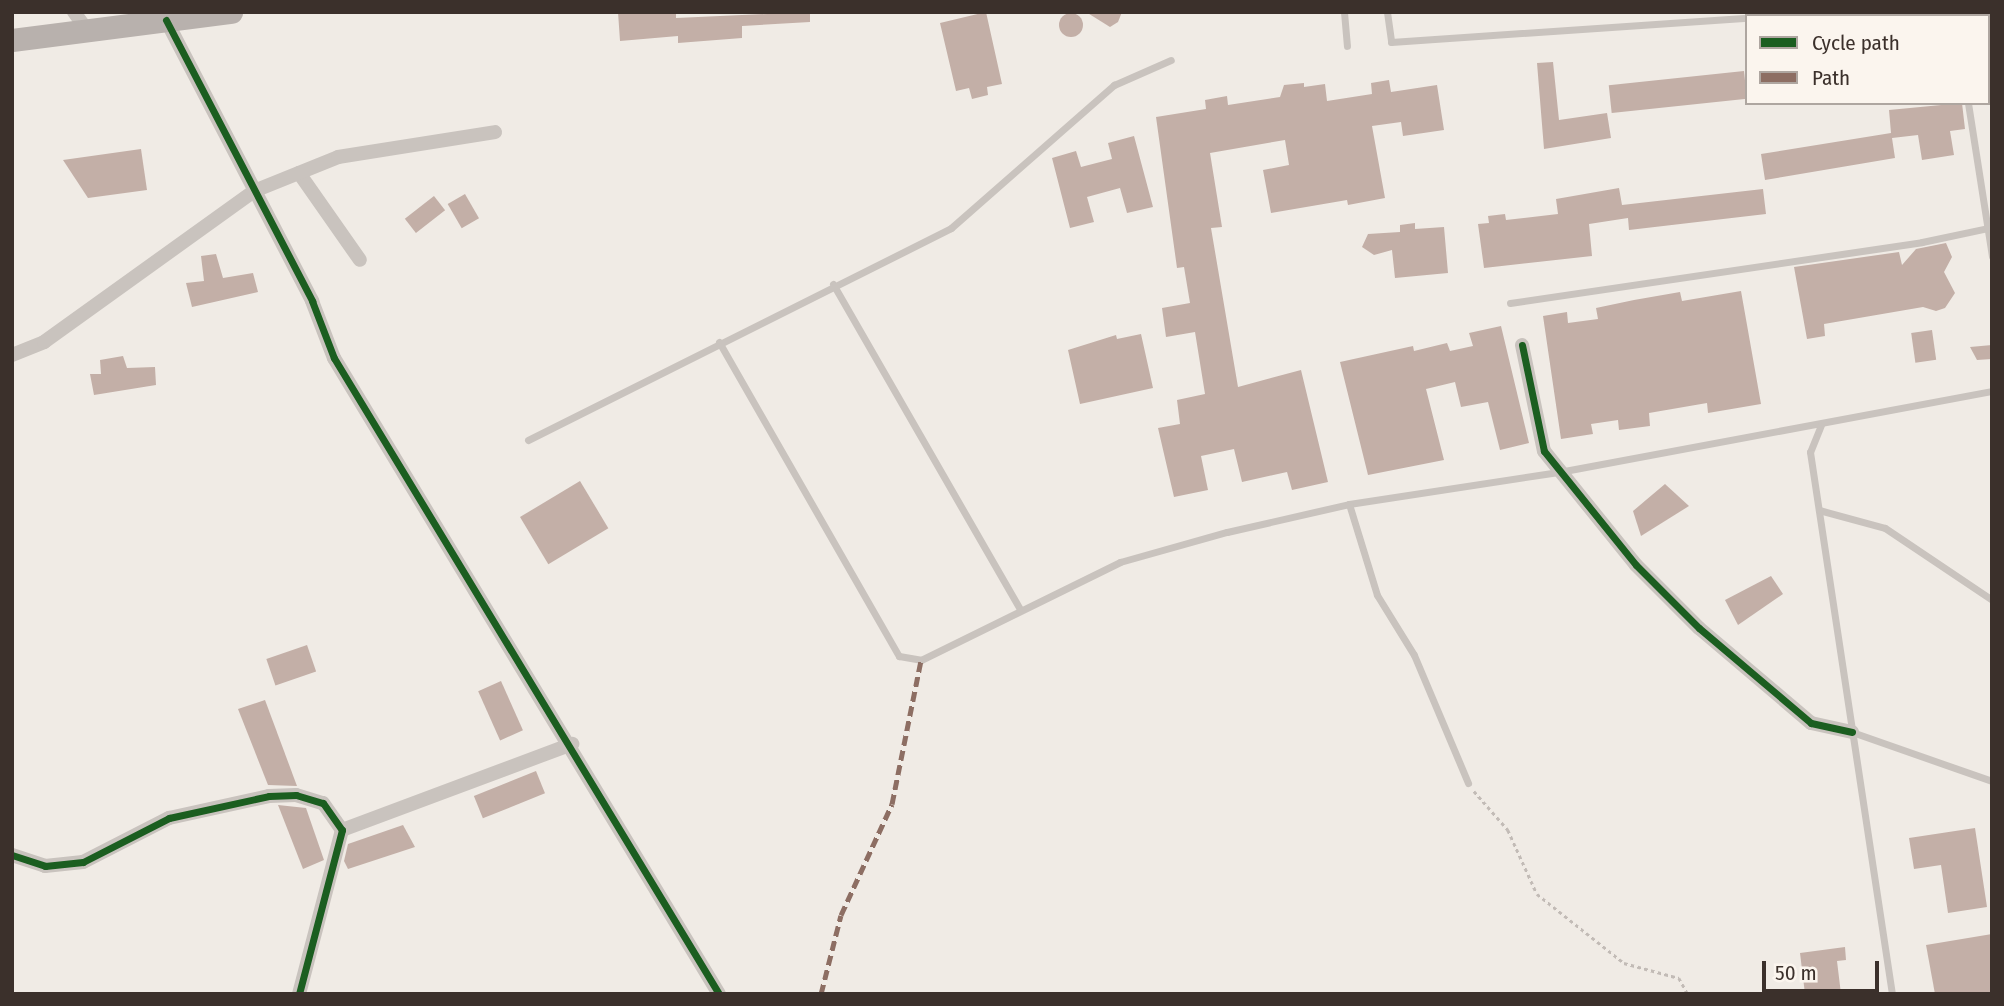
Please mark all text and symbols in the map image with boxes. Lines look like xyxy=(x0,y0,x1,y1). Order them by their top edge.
legend xyxy=(1745,14,1990,105)
text: Cycle path xyxy=(1812,30,1900,56)
text: Path xyxy=(1812,65,1850,91)
scale bar xyxy=(1766,946,1883,990)
text: 50 m xyxy=(1775,960,1817,986)

